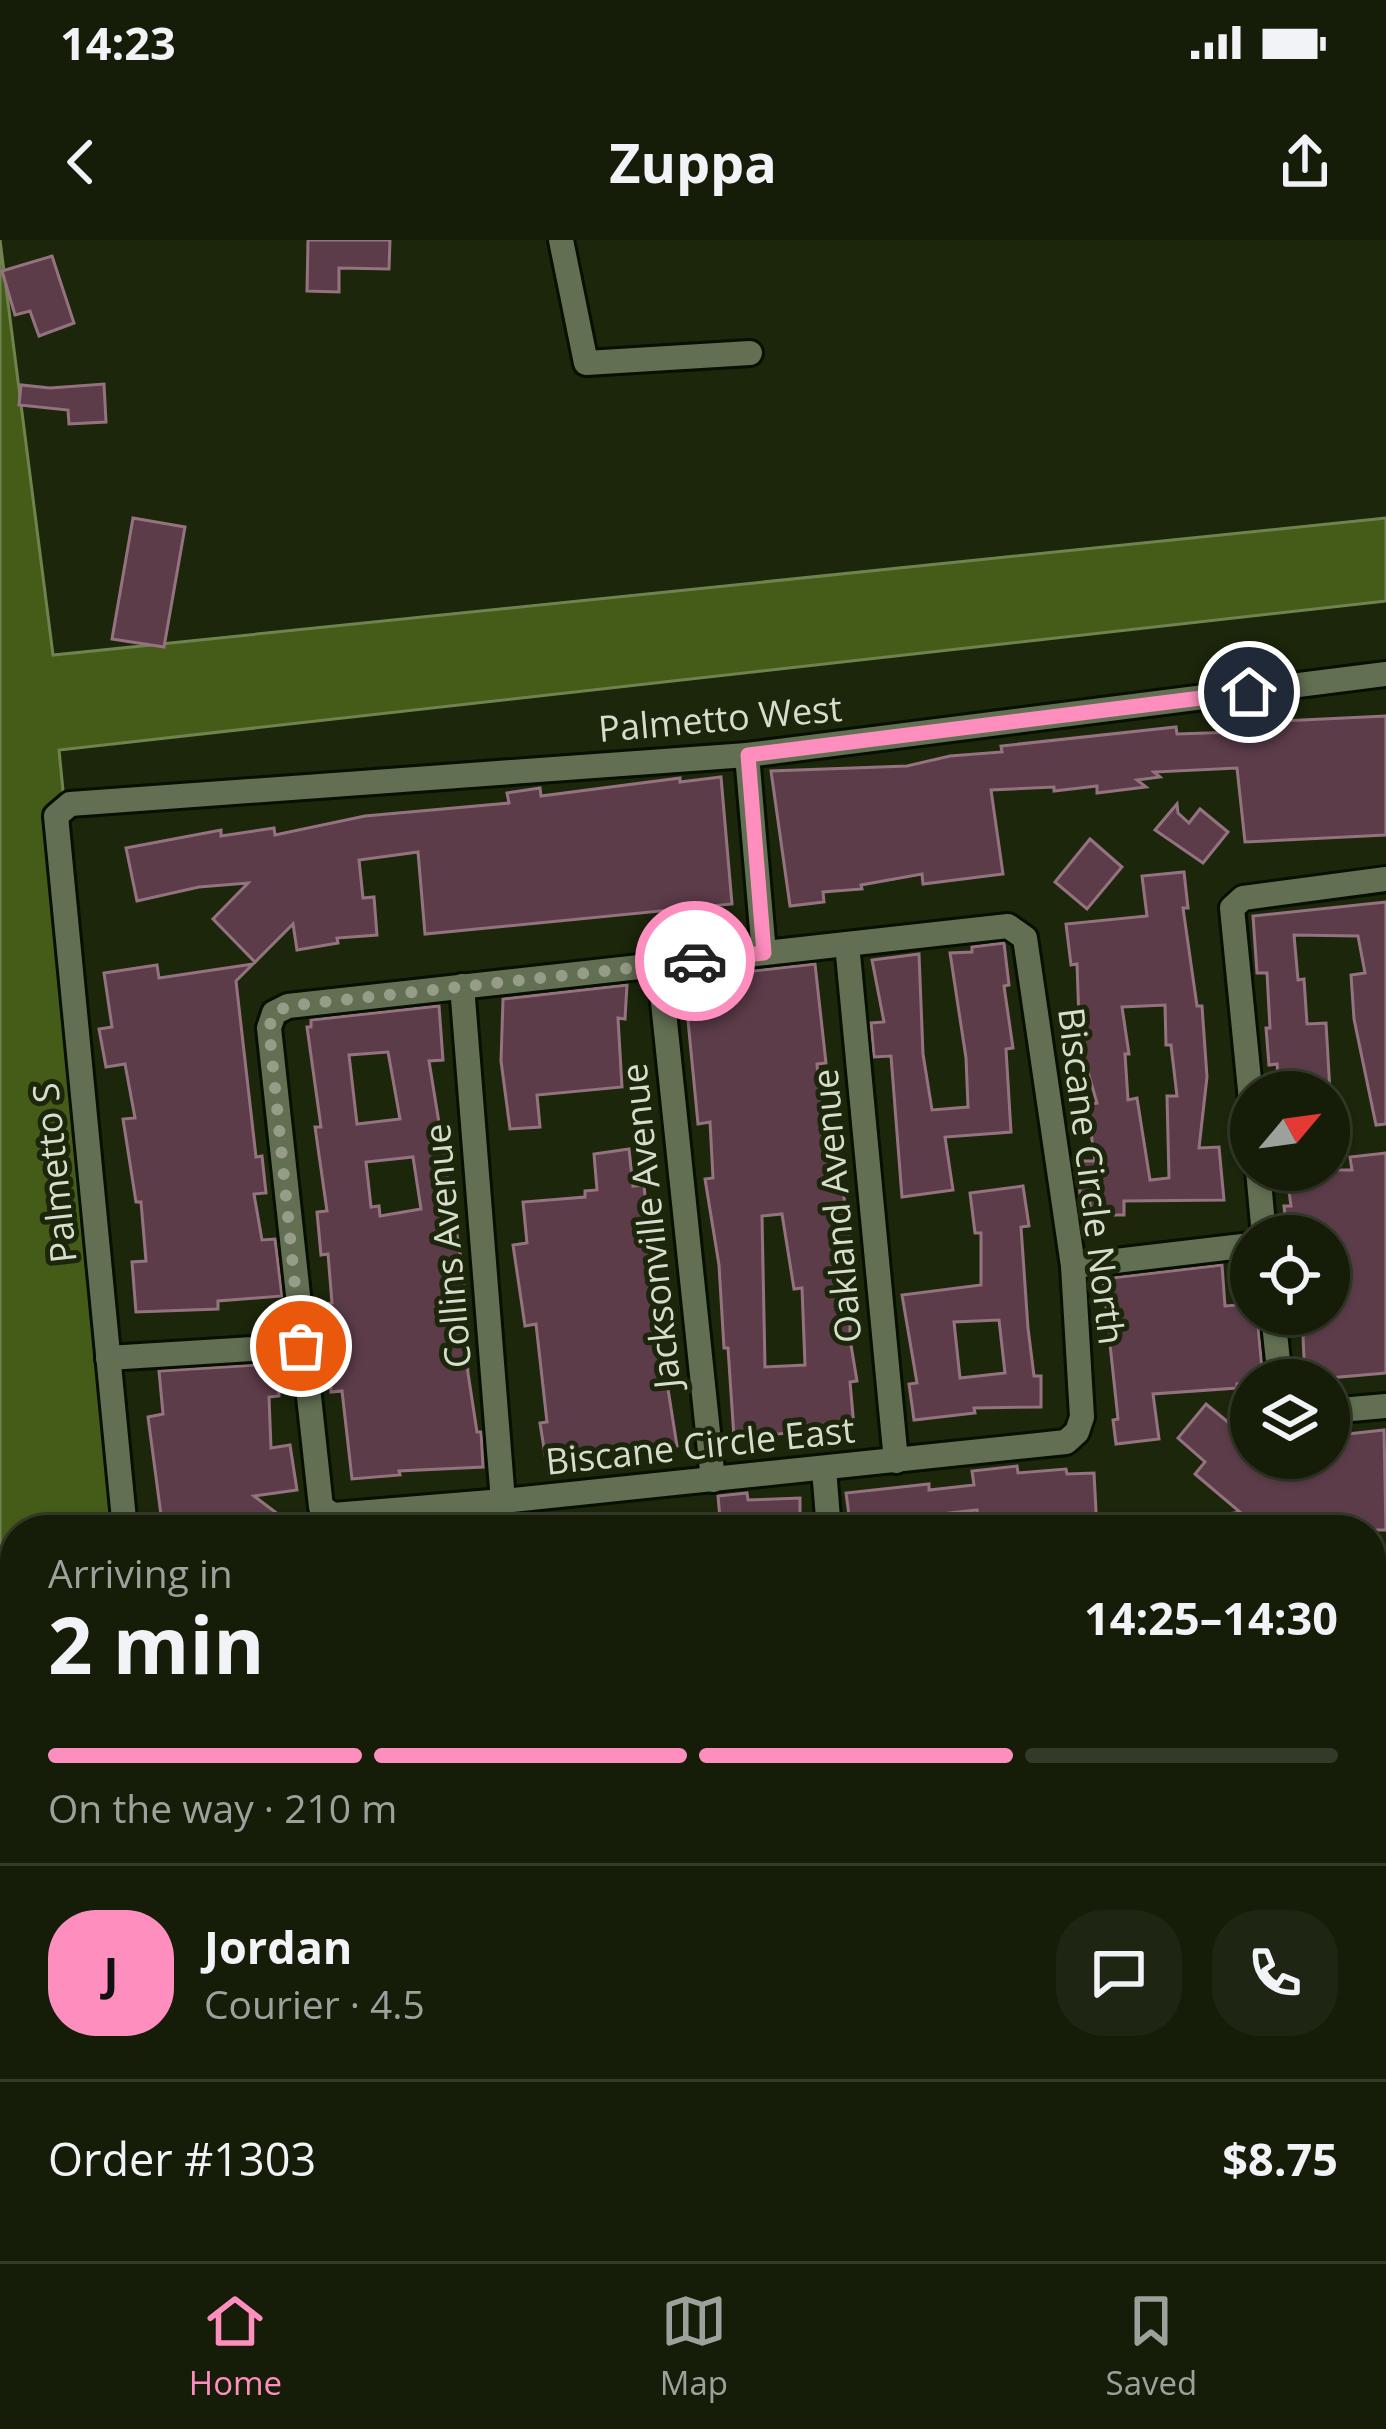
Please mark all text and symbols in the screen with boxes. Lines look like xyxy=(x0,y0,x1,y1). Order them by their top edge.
text: 14:23 xyxy=(60,12,176,73)
text: Zuppa xyxy=(609,125,777,199)
icon: back xyxy=(48,129,114,195)
icon: share xyxy=(1272,129,1338,195)
pin xyxy=(1198,641,1300,743)
icon: home xyxy=(1216,659,1282,725)
street label: Palmetto West xyxy=(596,683,844,753)
courier xyxy=(635,901,755,1021)
icon: car xyxy=(662,928,728,994)
street label: Biscane Circle North xyxy=(1047,1005,1137,1347)
street label: Jacksonville Avenue xyxy=(609,1061,692,1394)
street label: Oakland Avenue xyxy=(800,1067,872,1345)
north arrow xyxy=(1230,1071,1350,1191)
map controls xyxy=(1230,1071,1350,1479)
street label: Palmetto S xyxy=(20,1081,88,1265)
street label: Collins Avenue xyxy=(412,1122,482,1370)
button: locate xyxy=(1230,1215,1350,1335)
pin xyxy=(250,1295,352,1397)
icon: bag xyxy=(268,1313,334,1379)
button: layers xyxy=(1230,1359,1350,1479)
street label: Biscane Circle East xyxy=(543,1404,857,1486)
text: Arriving in xyxy=(48,1546,233,1599)
text: 14:25–14:30 xyxy=(1084,1587,1338,1648)
text: 2 min xyxy=(48,1591,265,1697)
text: On the way · 210 m xyxy=(48,1781,397,1834)
button: chat xyxy=(1056,1910,1182,2036)
button: phone xyxy=(1212,1910,1338,2036)
text: Jordan xyxy=(204,1916,352,1977)
text: J xyxy=(104,1942,118,2003)
text: Courier · 4.5 xyxy=(204,1977,425,2030)
text: Order #1303 xyxy=(48,2128,316,2189)
text: $8.75 xyxy=(1222,2128,1338,2189)
tab: Home xyxy=(189,2288,282,2405)
tab: Map xyxy=(660,2288,728,2405)
tab: Saved xyxy=(1106,2288,1197,2405)

